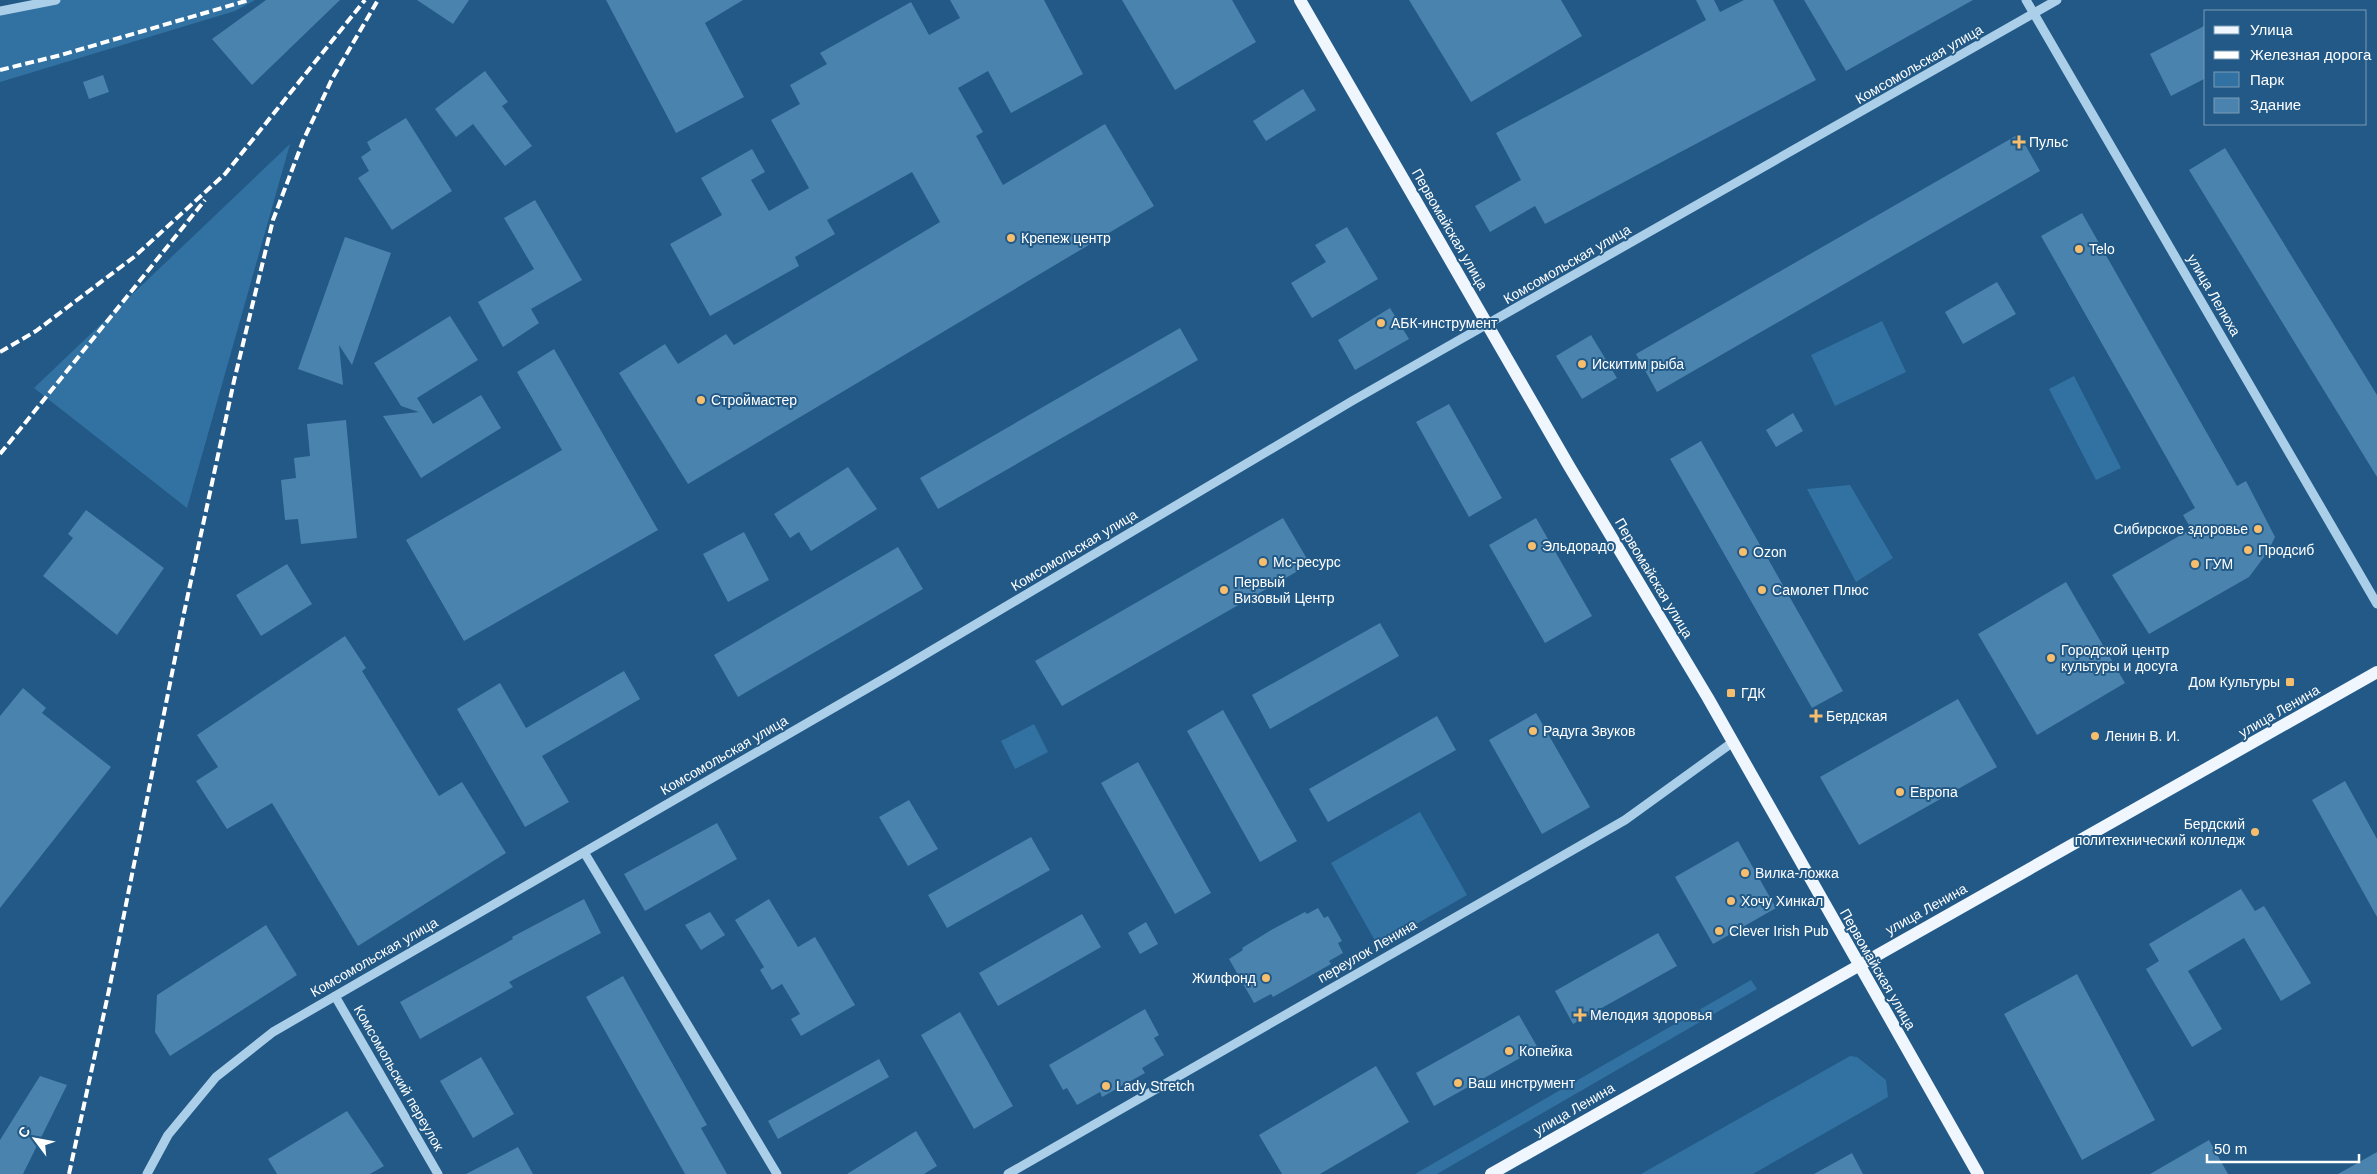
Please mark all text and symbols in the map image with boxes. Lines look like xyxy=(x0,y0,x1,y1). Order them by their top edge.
legend xyxy=(2204,10,2367,125)
street label: Комсомольская улица xyxy=(1853,21,1986,107)
text: Улица xyxy=(2250,21,2293,38)
text: Железная дорога xyxy=(2250,46,2372,63)
text: Парк xyxy=(2250,71,2284,88)
text: Здание xyxy=(2250,96,2301,113)
place label: Пульс xyxy=(2029,134,2068,150)
marker: Пульс xyxy=(2013,136,2025,148)
street label: Первомайская улица xyxy=(1409,166,1491,293)
street label: Комсомольская улица xyxy=(1501,221,1634,307)
place label: Крепеж центр xyxy=(1021,230,1111,246)
marker: Крепеж центр xyxy=(1005,232,1017,244)
place label: Telo xyxy=(2089,241,2115,257)
marker: Telo xyxy=(2073,243,2085,255)
street label: улица Лелюха xyxy=(2184,251,2244,339)
place label: АБК-инструмент xyxy=(1391,315,1498,331)
marker: АБК-инструмент xyxy=(1375,317,1387,329)
place label: Искитим рыба xyxy=(1592,356,1684,372)
marker: Искитим рыба xyxy=(1576,358,1588,370)
place label: Строймастер xyxy=(711,392,797,408)
marker: Строймастер xyxy=(695,394,707,406)
street label: Комсомольская улица xyxy=(1008,506,1140,594)
street label: Первомайская улица xyxy=(1612,515,1696,641)
place label: Сибирское здоровье xyxy=(2114,521,2248,537)
marker: Сибирское здоровье xyxy=(2252,523,2264,535)
place label: Эльдорадо xyxy=(1542,538,1615,554)
marker: Эльдорадо xyxy=(1526,540,1538,552)
place label: Продсиб xyxy=(2258,542,2314,558)
place label: Ozon xyxy=(1753,544,1786,560)
marker: Продсиб xyxy=(2242,544,2254,556)
marker: Ozon xyxy=(1737,546,1749,558)
place label: Мс-ресурс xyxy=(1273,554,1341,570)
marker: Мс-ресурс xyxy=(1257,556,1269,568)
place label: ГУМ xyxy=(2205,556,2233,572)
marker: ГУМ xyxy=(2189,558,2201,570)
place label: Первый Визовый Центр xyxy=(1234,574,1335,606)
place label: Самолет Плюс xyxy=(1772,582,1869,598)
marker: Первый Визовый Центр xyxy=(1218,584,1230,596)
marker: Самолет Плюс xyxy=(1756,584,1768,596)
place label: Городской центр культуры и досуга xyxy=(2061,642,2178,674)
marker: Городской центр культуры и досуга xyxy=(2045,652,2057,664)
place label: Дом Культуры xyxy=(2189,674,2280,690)
marker: Дом Культуры xyxy=(2284,676,2296,688)
street label: улица Ленина xyxy=(2236,681,2322,741)
place label: ГДК xyxy=(1741,685,1766,701)
marker: ГДК xyxy=(1725,687,1737,699)
place label: Бердская xyxy=(1826,708,1887,724)
marker: Бердская xyxy=(1810,710,1822,722)
street label: Комсомольская улица xyxy=(658,712,791,798)
place label: Радуга Звуков xyxy=(1543,723,1635,739)
marker: Радуга Звуков xyxy=(1527,725,1539,737)
place label: Ленин В. И. xyxy=(2105,728,2180,744)
marker: Ленин В. И. xyxy=(2089,730,2101,742)
place label: Европа xyxy=(1910,784,1958,800)
marker: Европа xyxy=(1894,786,1906,798)
place label: Бердский политехнический колледж xyxy=(2075,816,2246,848)
marker: Бердский политехнический колледж xyxy=(2249,826,2261,838)
place label: Вилка-ложка xyxy=(1755,865,1839,881)
marker: Вилка-ложка xyxy=(1739,867,1751,879)
street label: улица Ленина xyxy=(1883,880,1970,938)
place label: Хочу Хинкал xyxy=(1741,893,1823,909)
marker: Хочу Хинкал xyxy=(1725,895,1737,907)
street label: Первомайская улица xyxy=(1837,906,1919,1033)
street label: Комсомольская улица xyxy=(308,914,441,1000)
street label: переулок Ленина xyxy=(1315,916,1420,986)
place label: Clever Irish Pub xyxy=(1729,923,1829,939)
marker: Clever Irish Pub xyxy=(1713,925,1725,937)
place label: Жилфонд xyxy=(1192,970,1256,986)
marker: Жилфонд xyxy=(1260,972,1272,984)
street label: Комсомольский переулок xyxy=(351,1002,448,1154)
place label: Мелодия здоровья xyxy=(1590,1007,1712,1023)
marker: Мелодия здоровья xyxy=(1574,1009,1586,1021)
place label: Копейка xyxy=(1519,1043,1573,1059)
marker: Копейка xyxy=(1503,1045,1515,1057)
place label: Ваш инструмент xyxy=(1468,1075,1576,1091)
marker: Ваш инструмент xyxy=(1452,1077,1464,1089)
place label: Lady Stretch xyxy=(1116,1078,1195,1094)
street label: улица Ленина xyxy=(1531,1079,1617,1139)
marker: Lady Stretch xyxy=(1100,1080,1112,1092)
north arrow xyxy=(10,1114,60,1164)
text: С xyxy=(15,1124,33,1141)
scale bar xyxy=(2207,1132,2360,1164)
text: 50 m xyxy=(2214,1140,2247,1157)

